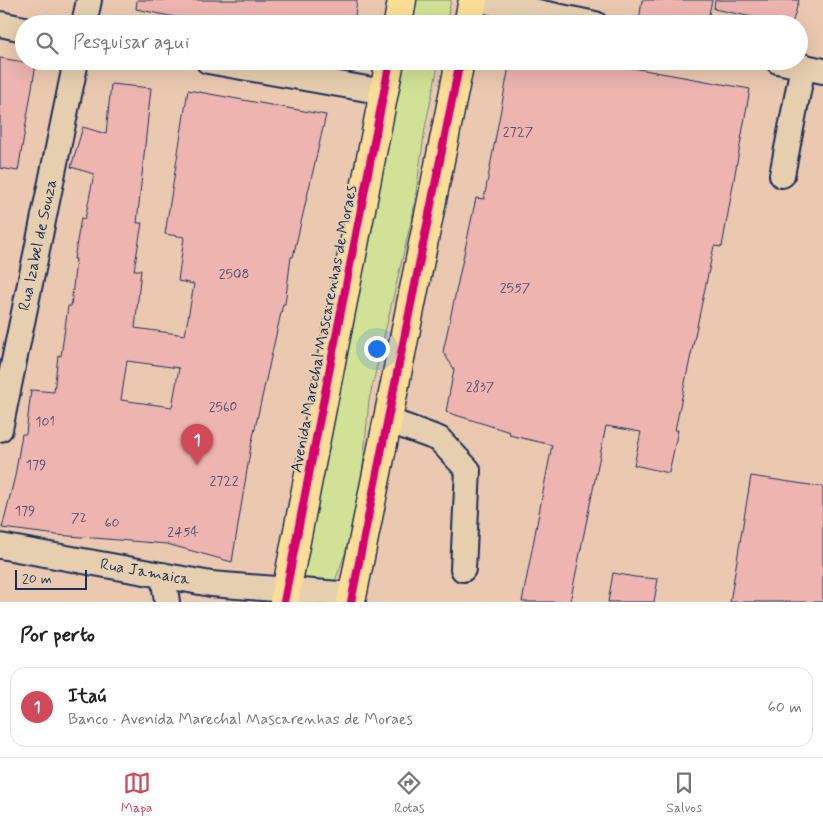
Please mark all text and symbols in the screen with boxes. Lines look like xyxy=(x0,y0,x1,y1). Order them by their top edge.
search box xyxy=(15,15,808,70)
icon: search xyxy=(33,29,61,57)
text: Pesquisar aqui xyxy=(73,30,189,55)
house number: 2727 xyxy=(503,123,534,141)
street label: Rua Izabel de Souza xyxy=(14,177,62,313)
street label: Avenida Marechal Mascarenhas de Moraes xyxy=(286,183,362,475)
house number: 2508 xyxy=(219,265,249,283)
house number: 2557 xyxy=(500,279,531,297)
your location xyxy=(364,336,390,362)
house number: 2837 xyxy=(466,378,495,396)
house number: 2560 xyxy=(209,398,238,416)
house number: 101 xyxy=(35,413,55,431)
pin: 1 xyxy=(181,424,213,465)
house number: 179 xyxy=(26,456,46,474)
house number: 2722 xyxy=(209,472,239,490)
house number: 179 xyxy=(15,502,35,520)
house number: 72 xyxy=(71,509,87,527)
house number: 60 xyxy=(104,514,120,532)
house number: 2454 xyxy=(167,523,199,541)
street label: Rua Jamaica xyxy=(99,554,192,590)
scale bar xyxy=(15,567,88,590)
text: 20 m xyxy=(22,570,52,588)
text: Por perto xyxy=(20,621,95,649)
text: Itaú xyxy=(68,684,106,709)
text: 1 xyxy=(33,697,41,718)
text: 60 m xyxy=(768,697,802,718)
text: Banco · Avenida Marechal Mascarenhas de Moraes xyxy=(68,709,413,730)
tab: Mapa xyxy=(121,769,153,817)
tab: Rotas xyxy=(394,769,425,817)
tab: Salvos xyxy=(666,769,702,817)

